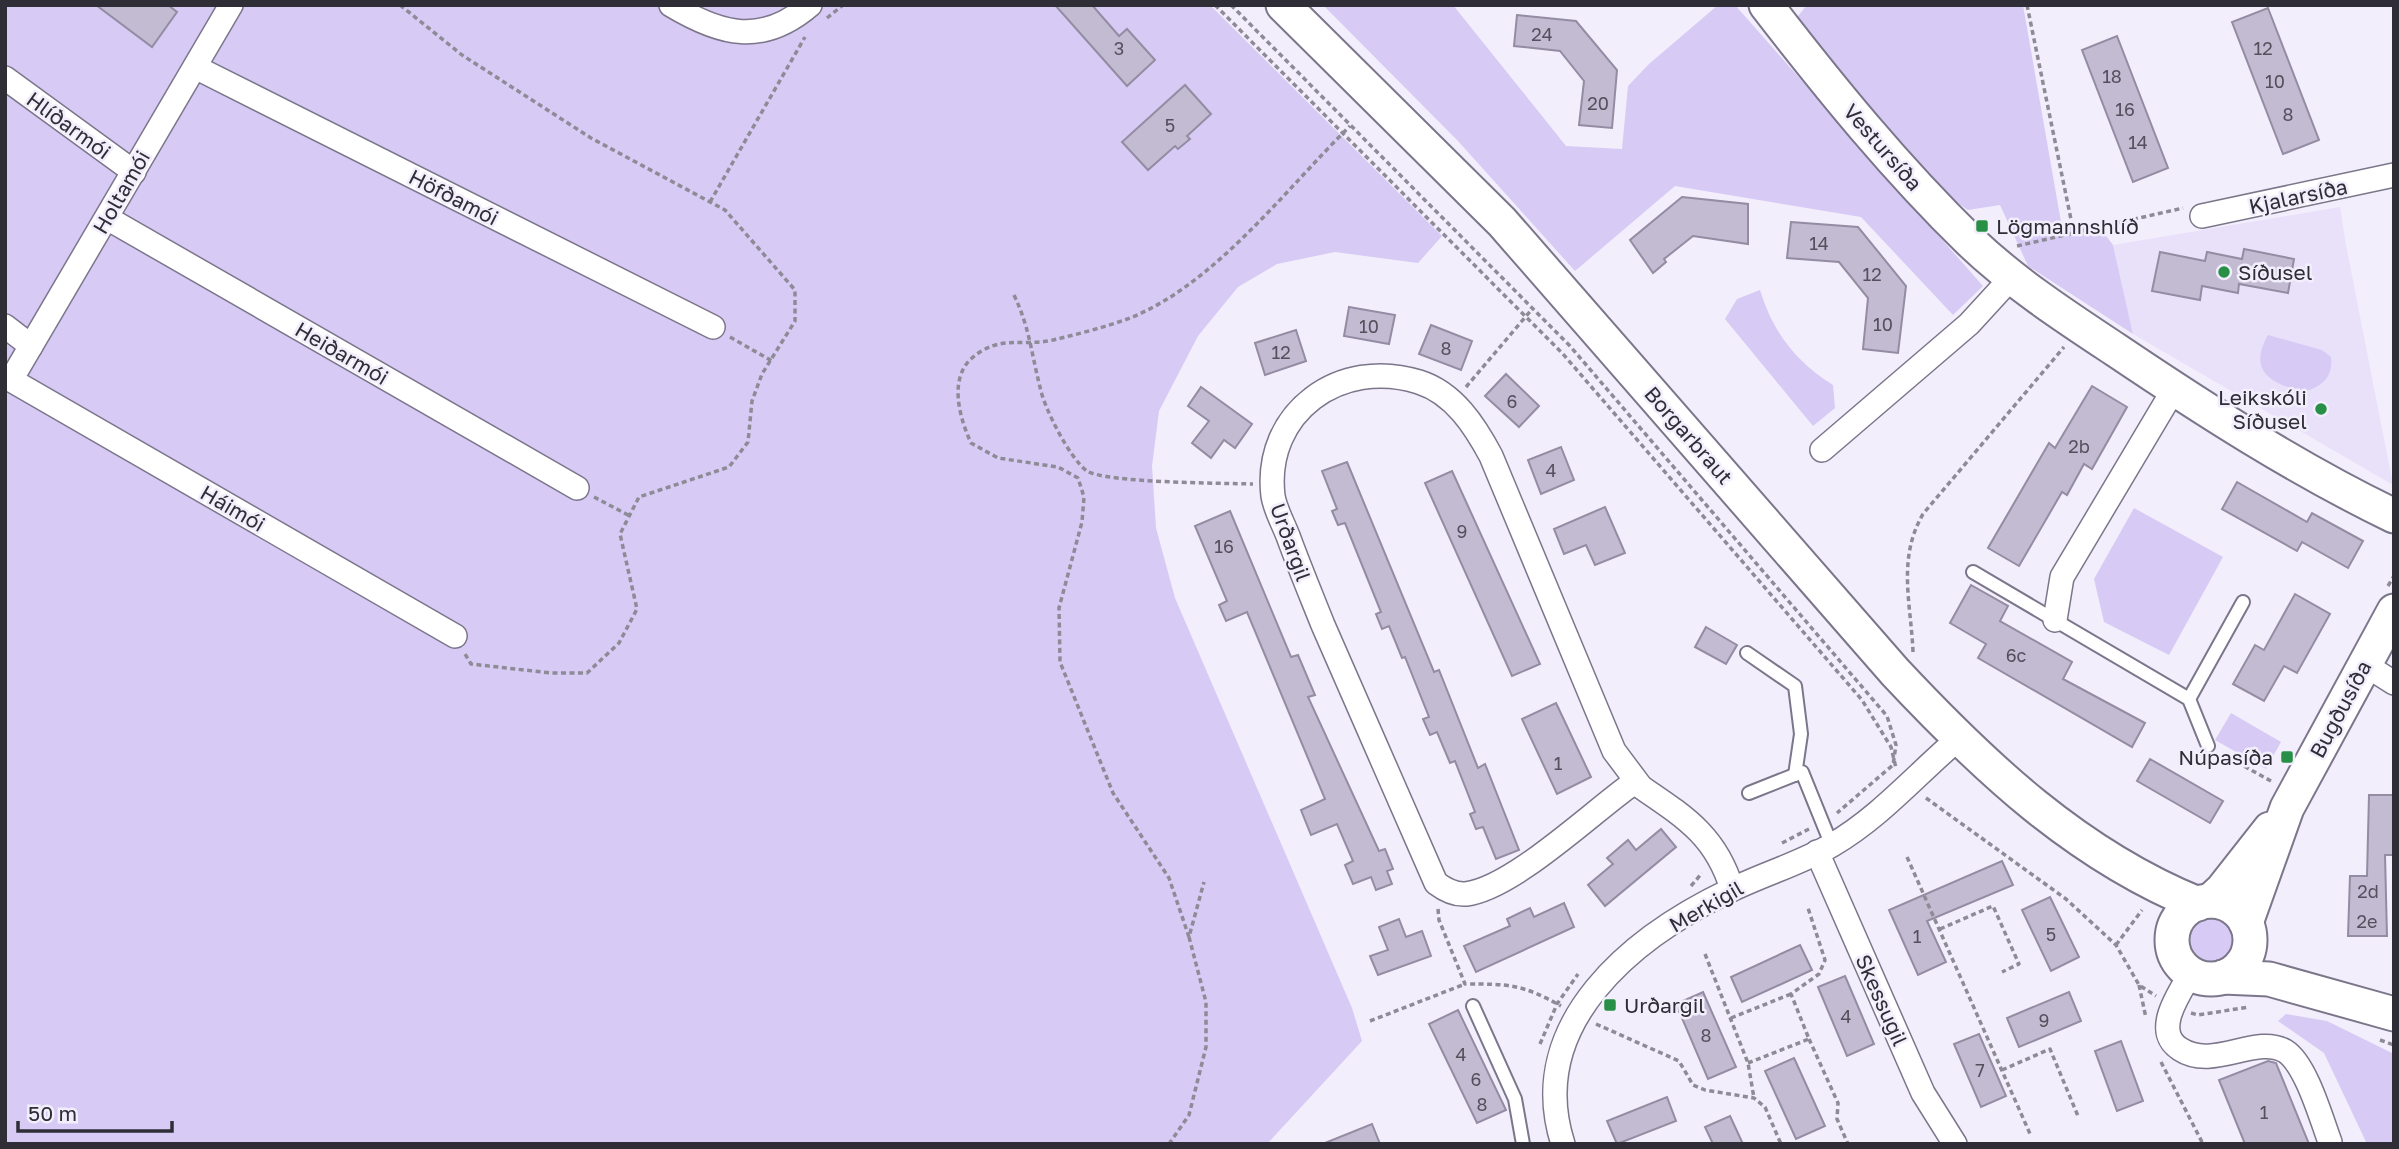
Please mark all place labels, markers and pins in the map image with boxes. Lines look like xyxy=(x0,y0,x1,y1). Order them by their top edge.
place label: Lögmannshlíð xyxy=(1996,213,2139,239)
marker: Lögmannshlíð xyxy=(1974,218,1990,234)
place label: Síðusel xyxy=(2238,259,2312,285)
marker: Síðusel xyxy=(2216,264,2232,280)
place label: Leikskóli Síðusel xyxy=(2218,384,2307,434)
marker: Leikskóli Síðusel xyxy=(2313,401,2329,417)
place label: Núpasíða xyxy=(2178,744,2273,770)
marker: Núpasíða xyxy=(2279,749,2295,765)
place label: Urðargil xyxy=(1624,992,1705,1018)
marker: Urðargil xyxy=(1602,997,1618,1013)

